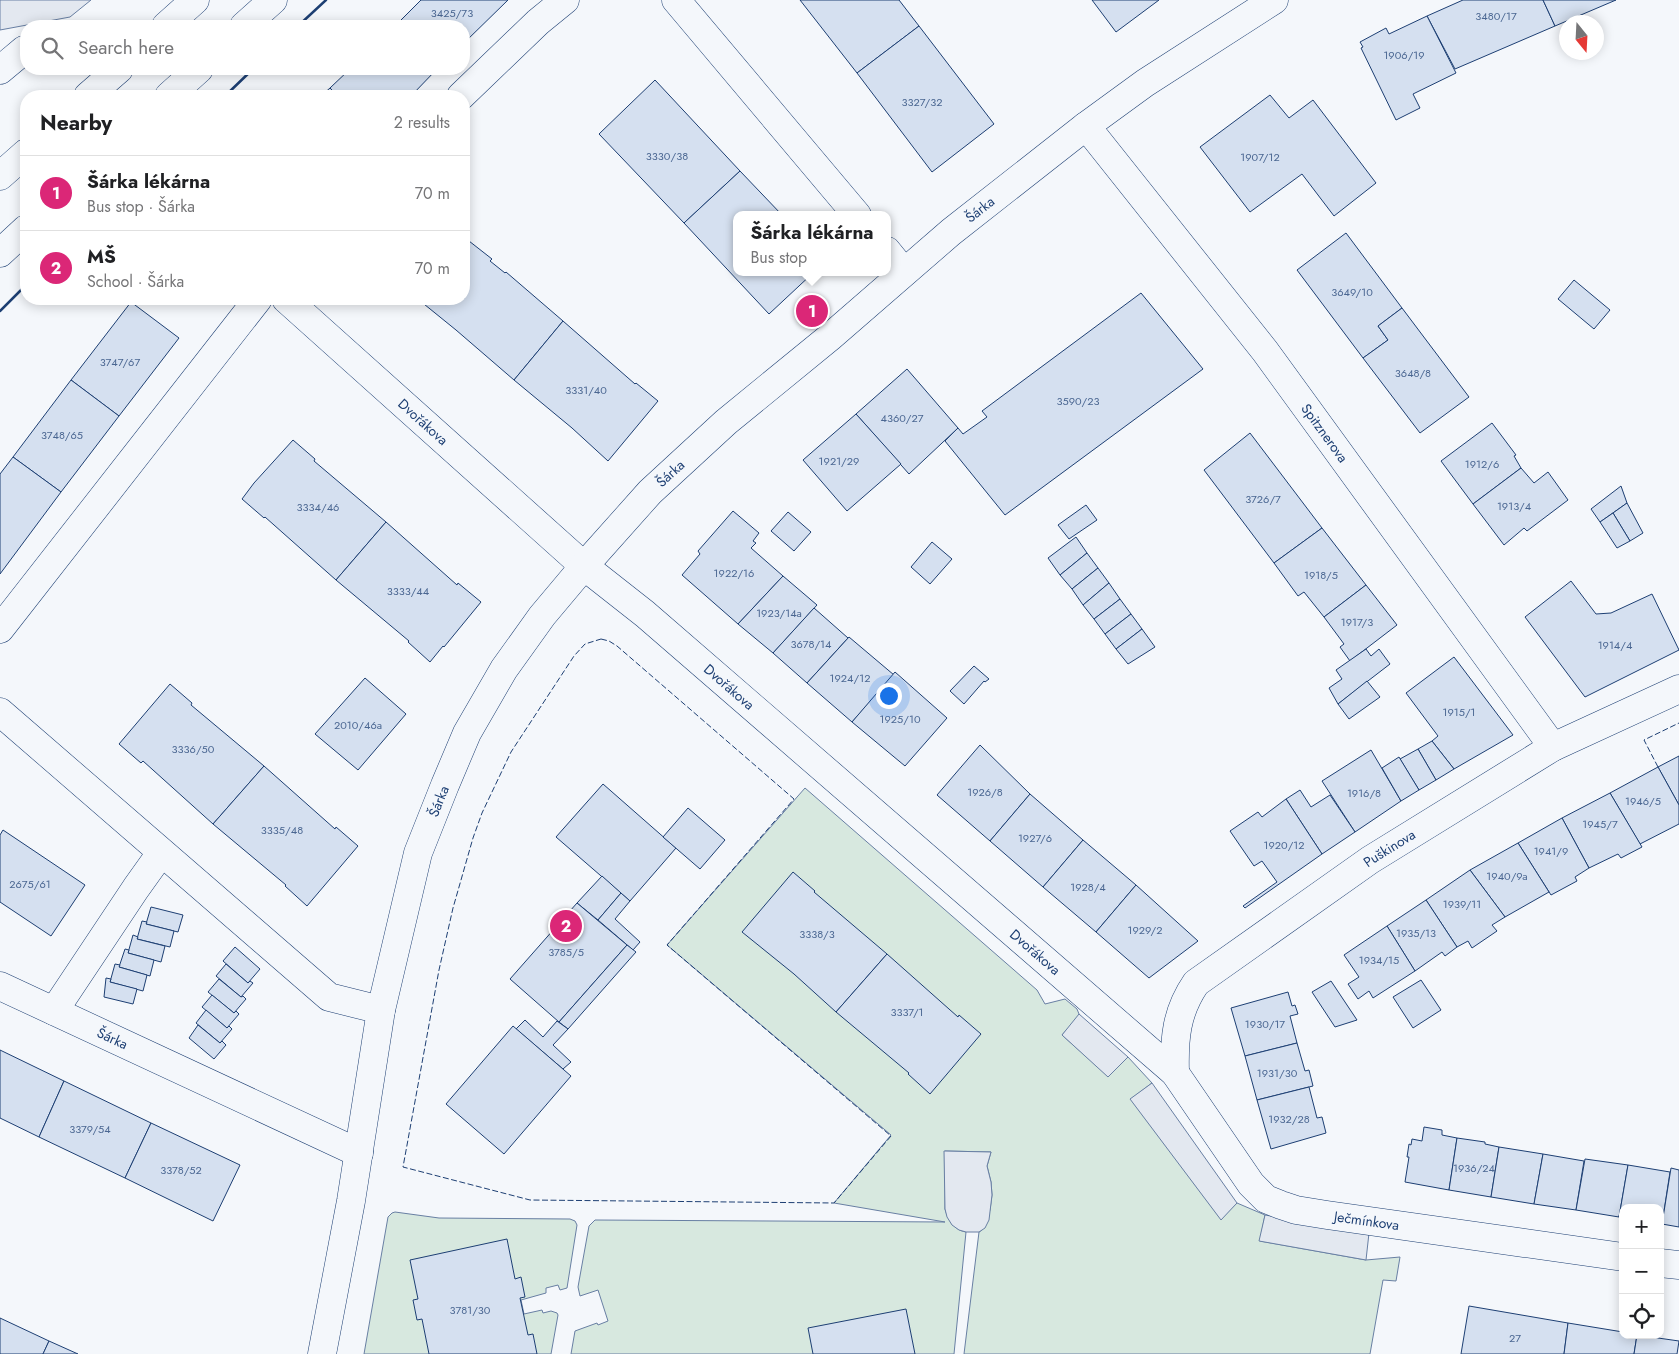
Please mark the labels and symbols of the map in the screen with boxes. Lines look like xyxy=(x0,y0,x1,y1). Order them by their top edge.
house number: 3425/73 xyxy=(431,5,473,21)
house number: 3480/17 xyxy=(1475,8,1517,24)
north arrow xyxy=(1559,15,1604,60)
house number: 1906/19 xyxy=(1383,47,1425,63)
house number: 3327/32 xyxy=(902,94,942,110)
house number: 3330/38 xyxy=(646,148,688,164)
house number: 1907/12 xyxy=(1240,149,1280,165)
street label: Šárka xyxy=(961,192,999,227)
house number: 3649/10 xyxy=(1331,284,1373,300)
pin: 1 xyxy=(796,292,828,330)
house number: 3747/67 xyxy=(100,354,140,370)
house number: 3648/8 xyxy=(1395,365,1431,381)
house number: 3331/40 xyxy=(565,382,607,398)
house number: 3590/23 xyxy=(1056,393,1100,409)
street label: Dvořákova xyxy=(394,394,453,450)
street label: Spitznerova xyxy=(1296,399,1353,467)
house number: 4360/27 xyxy=(880,410,924,426)
house number: 3748/65 xyxy=(41,427,83,443)
house number: 1921/29 xyxy=(819,453,859,469)
street label: Šárka xyxy=(652,455,689,492)
house number: 1912/6 xyxy=(1465,456,1499,472)
house number: 3726/7 xyxy=(1245,491,1281,507)
house number: 1913/4 xyxy=(1497,498,1532,514)
house number: 3334/46 xyxy=(297,499,339,515)
house number: 1922/16 xyxy=(714,565,754,581)
house number: 1918/5 xyxy=(1304,567,1338,583)
house number: 3333/44 xyxy=(387,583,430,599)
house number: 1923/14a xyxy=(756,605,802,621)
house number: 1917/3 xyxy=(1341,614,1373,630)
house number: 3678/14 xyxy=(791,636,832,652)
house number: 1914/4 xyxy=(1598,637,1633,653)
street label: Dvořákova xyxy=(699,659,759,714)
house number: 1924/12 xyxy=(830,670,870,686)
your location xyxy=(876,683,902,709)
house number: 1915/1 xyxy=(1442,704,1476,720)
house number: 1925/10 xyxy=(880,711,921,727)
house number: 2010/46a xyxy=(334,717,382,733)
house number: 3336/50 xyxy=(172,741,215,757)
street label: Šárka xyxy=(423,783,454,820)
house number: 1926/8 xyxy=(967,784,1003,800)
house number: 1916/8 xyxy=(1347,785,1381,801)
house number: 1946/5 xyxy=(1625,793,1661,809)
house number: 1945/7 xyxy=(1582,816,1618,832)
house number: 3335/48 xyxy=(261,822,303,838)
street label: Puškinova xyxy=(1359,824,1419,872)
house number: 1927/6 xyxy=(1018,830,1052,846)
house number: 1920/12 xyxy=(1263,837,1305,853)
house number: 1941/9 xyxy=(1534,843,1568,859)
house number: 1940/9a xyxy=(1486,868,1528,884)
house number: 2675/61 xyxy=(9,876,51,892)
house number: 1928/4 xyxy=(1070,879,1106,895)
house number: 1939/11 xyxy=(1443,896,1481,912)
pin: 2 xyxy=(550,907,582,945)
house number: 1929/2 xyxy=(1127,922,1163,938)
street label: Dvořákova xyxy=(1006,924,1065,980)
house number: 1935/13 xyxy=(1396,925,1436,941)
house number: 3338/3 xyxy=(799,926,835,942)
house number: 3785/5 xyxy=(548,944,584,960)
house number: 1934/15 xyxy=(1359,952,1399,968)
house number: 3337/1 xyxy=(890,1004,924,1020)
house number: 1930/17 xyxy=(1245,1016,1285,1032)
street label: Šárka xyxy=(94,1022,131,1054)
house number: 1931/30 xyxy=(1257,1065,1298,1081)
house number: 1932/28 xyxy=(1268,1111,1310,1127)
house number: 3379/54 xyxy=(69,1121,111,1137)
house number: 1936/24 xyxy=(1453,1160,1496,1176)
house number: 3378/52 xyxy=(160,1162,202,1178)
street label: Ječmínkova xyxy=(1331,1206,1400,1235)
house number: 3781/30 xyxy=(450,1302,491,1318)
house number: 27 xyxy=(1509,1330,1521,1346)

